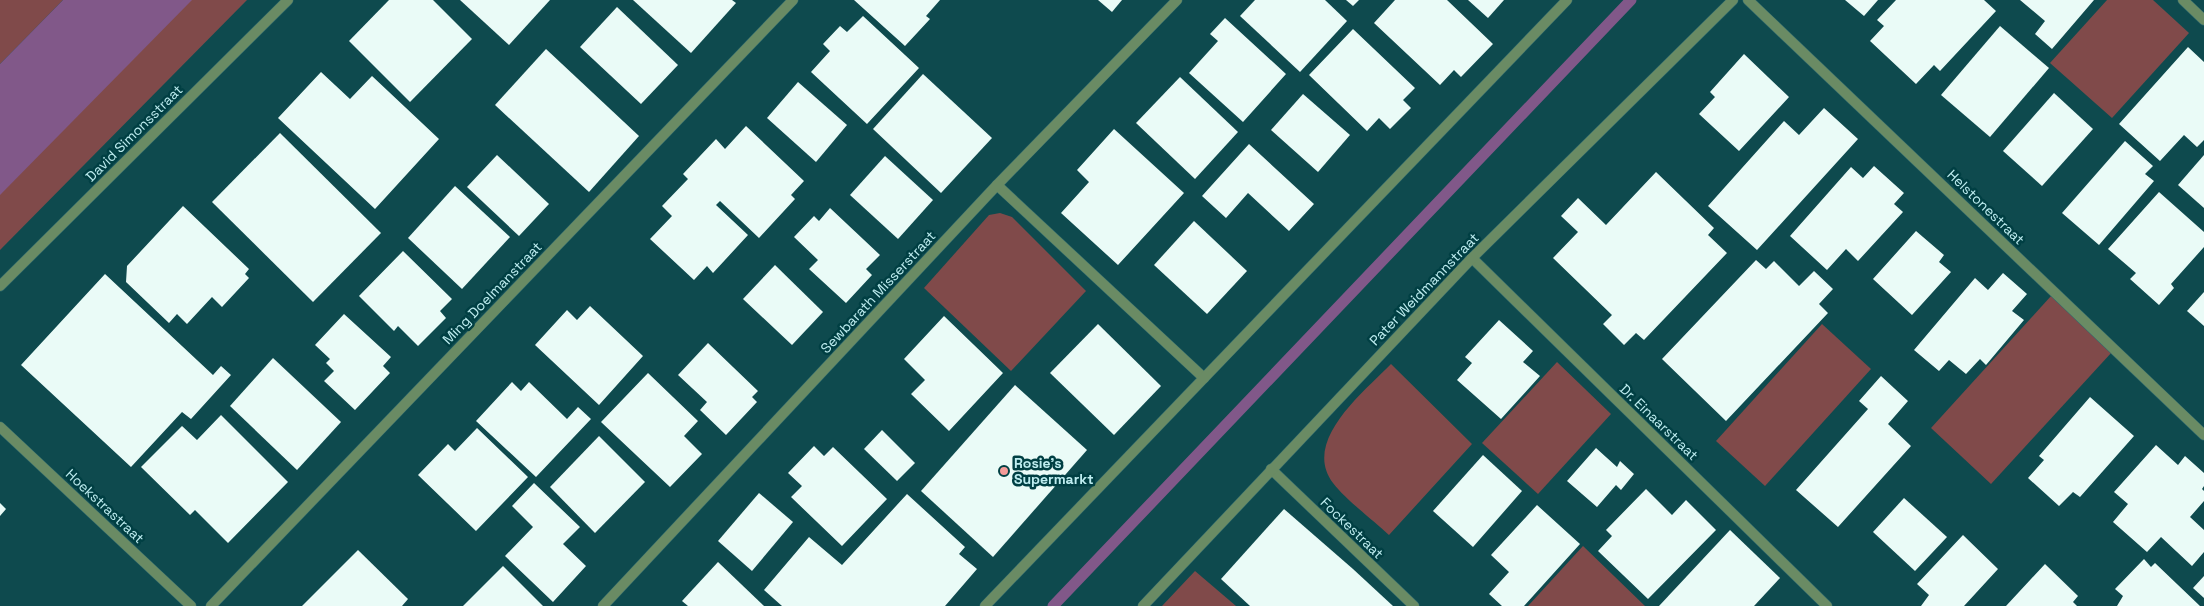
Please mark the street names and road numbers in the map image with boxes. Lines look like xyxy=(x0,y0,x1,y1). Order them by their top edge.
street label: David Simonsstraat xyxy=(82,81,186,185)
street label: Helstonestraat xyxy=(1944,166,2028,248)
street label: Sewbarath Misserstraat xyxy=(817,227,939,357)
street label: Pater Weidmannstraat xyxy=(1365,229,1483,349)
street label: Ming Doelmanstraat xyxy=(438,238,546,348)
street label: Dr. Einaarstraat xyxy=(1616,380,1702,464)
street label: Hoekstrastraat xyxy=(62,465,148,547)
street label: Fockestraat xyxy=(1317,493,1387,563)

